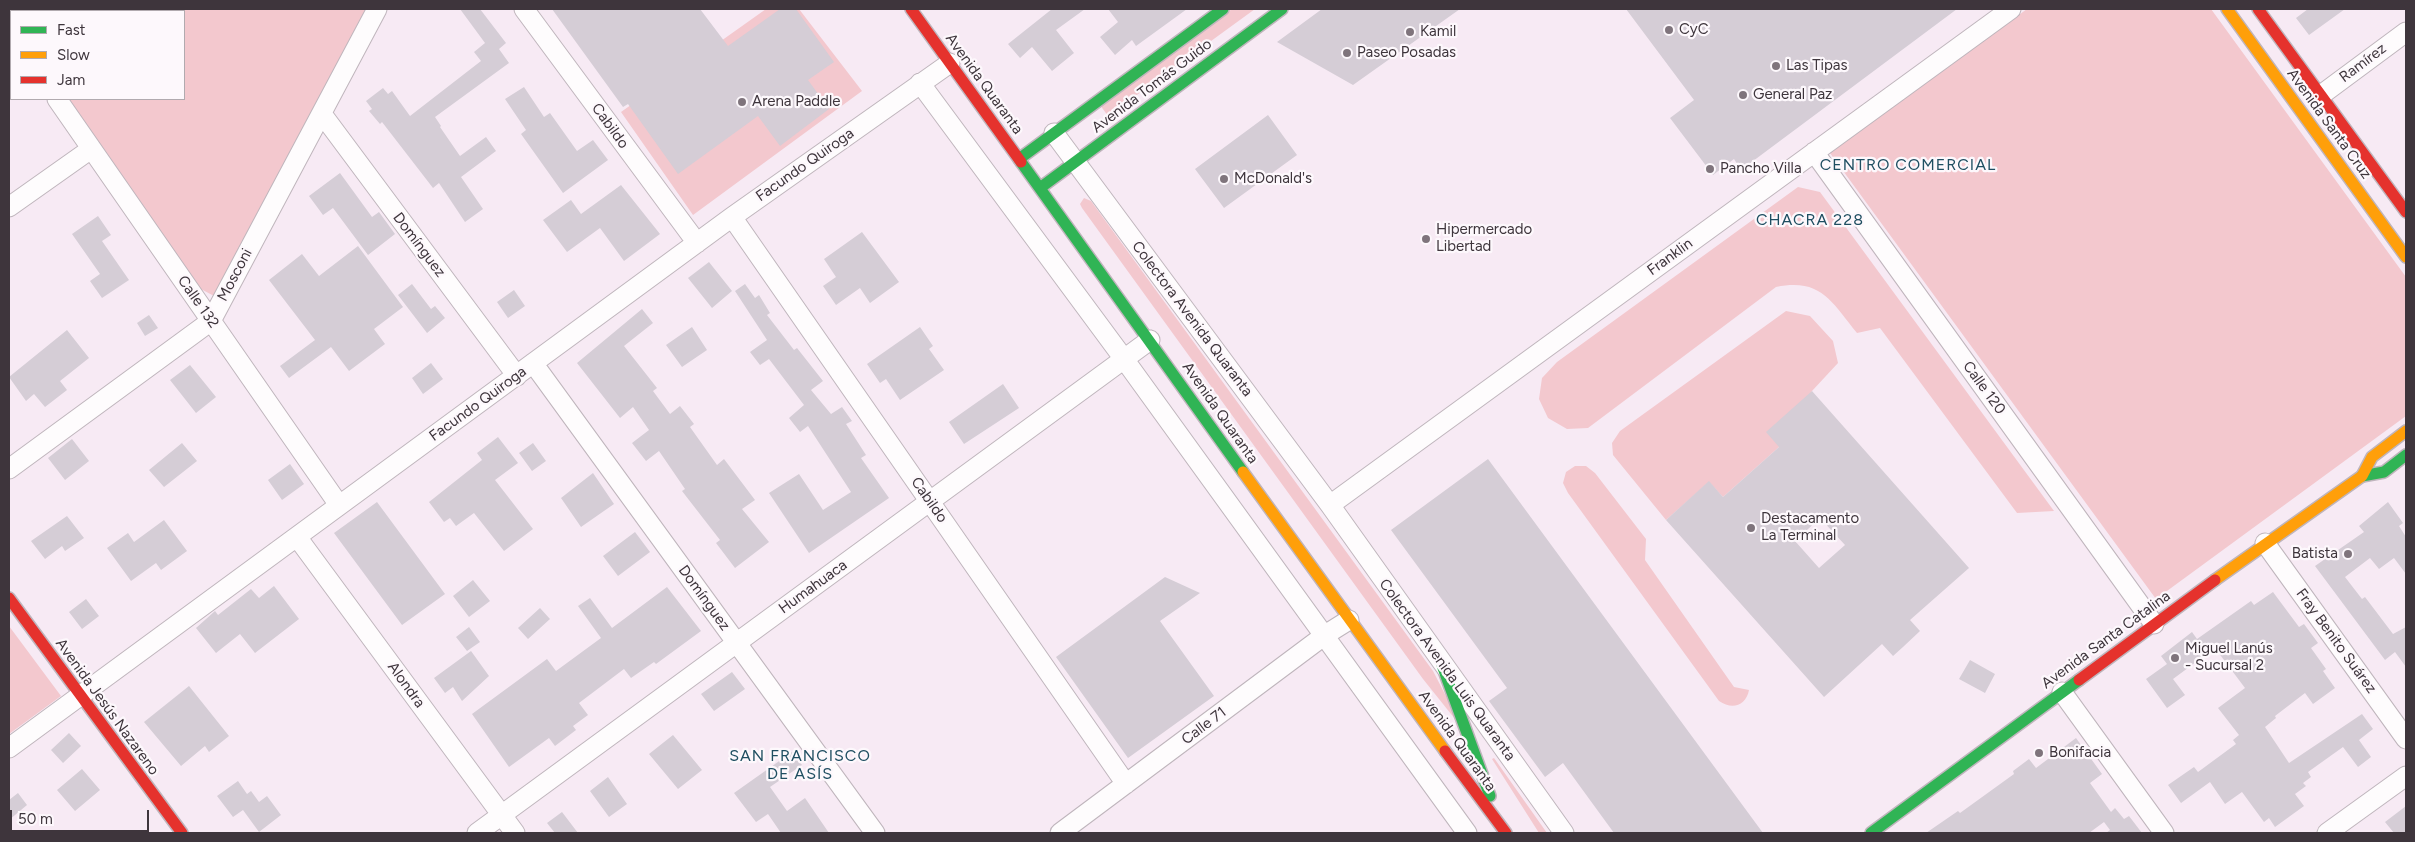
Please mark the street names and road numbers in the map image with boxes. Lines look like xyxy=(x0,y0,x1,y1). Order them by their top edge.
street label: Avenida Quaranta xyxy=(941,30,1027,138)
street label: Avenida Tomás Guido xyxy=(1088,35,1216,137)
street label: Ramírez xyxy=(2336,40,2390,86)
street label: Avenida Santa Cruz xyxy=(2283,65,2375,183)
street label: Cabildo xyxy=(588,100,632,152)
street label: Facundo Quiroga xyxy=(753,124,857,206)
street label: Domínguez xyxy=(389,209,449,281)
street label: Franklin xyxy=(1644,235,1696,279)
street label: Colectora Avenida Quaranta xyxy=(1128,238,1256,400)
street label: Mosconi xyxy=(214,246,256,304)
street label: Calle 132 xyxy=(174,272,222,332)
street label: Calle 120 xyxy=(1959,358,2009,418)
street label: Avenida Quaranta xyxy=(1178,359,1262,467)
street label: Facundo Quiroga xyxy=(426,363,530,445)
street label: Cabildo xyxy=(907,474,951,526)
street label: Humahuaca xyxy=(775,556,851,618)
street label: Domínguez xyxy=(674,562,734,634)
street label: Colectora Avenida Luis Quaranta xyxy=(1375,576,1519,764)
street label: Fray Benito Suárez xyxy=(2292,585,2380,697)
street label: Avenida Santa Catalina xyxy=(2038,587,2174,693)
street label: Avenida Jesús Nazareno xyxy=(51,635,163,779)
street label: Alondra xyxy=(383,659,429,711)
street label: Avenida Quaranta xyxy=(1414,687,1500,795)
street label: Calle 71 xyxy=(1178,703,1230,749)

